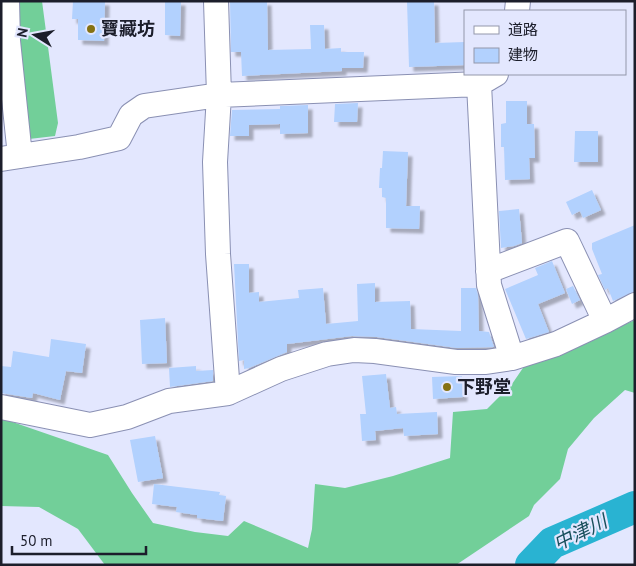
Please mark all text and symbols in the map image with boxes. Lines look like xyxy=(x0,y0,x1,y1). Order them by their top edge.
north arrow xyxy=(10,10,60,60)
legend xyxy=(464,10,626,75)
place label: 寶藏坊 xyxy=(101,17,155,40)
text: 道路 xyxy=(508,20,538,39)
marker: 寶藏坊 xyxy=(85,23,97,35)
text: N xyxy=(13,26,32,39)
text: 建物 xyxy=(508,45,538,64)
place label: 下野堂 xyxy=(457,375,511,398)
marker: 下野堂 xyxy=(441,381,453,393)
water label: 中津川 xyxy=(549,508,613,555)
scale bar xyxy=(12,524,146,556)
text: 50 m xyxy=(20,531,53,550)

